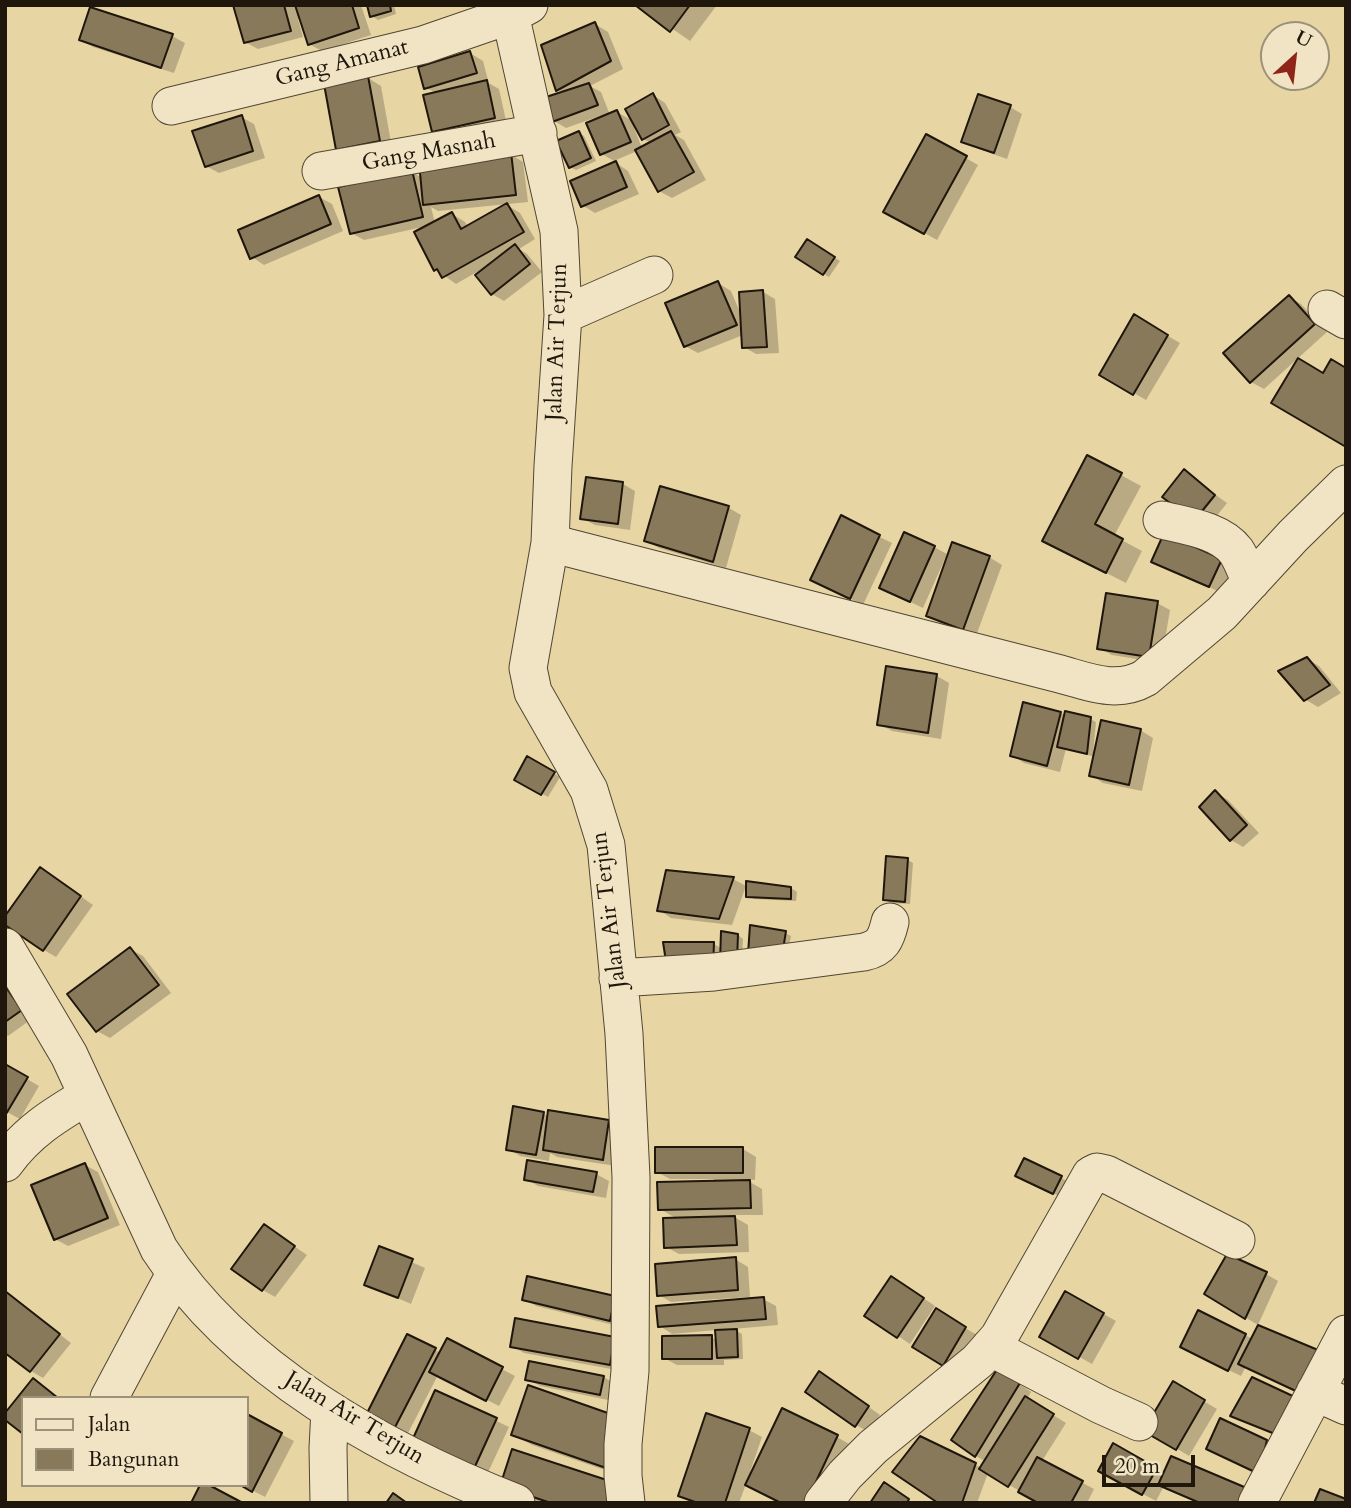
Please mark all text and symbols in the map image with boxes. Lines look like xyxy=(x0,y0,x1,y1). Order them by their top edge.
north arrow xyxy=(1260,21,1330,91)
text: U xyxy=(1291,24,1316,54)
street label: Gang Amanat xyxy=(273,34,411,94)
street label: Gang Masnah xyxy=(360,128,498,178)
street label: Jalan Air Terjun xyxy=(541,263,575,421)
street label: Jalan Air Terjun xyxy=(587,830,633,990)
street label: Jalan Air Terjun xyxy=(279,1366,429,1472)
legend xyxy=(21,1396,248,1487)
text: Jalan xyxy=(88,1410,131,1439)
scale bar xyxy=(1106,1442,1199,1486)
text: Bangunan xyxy=(88,1445,180,1474)
text: 20 m xyxy=(1115,1452,1160,1481)

